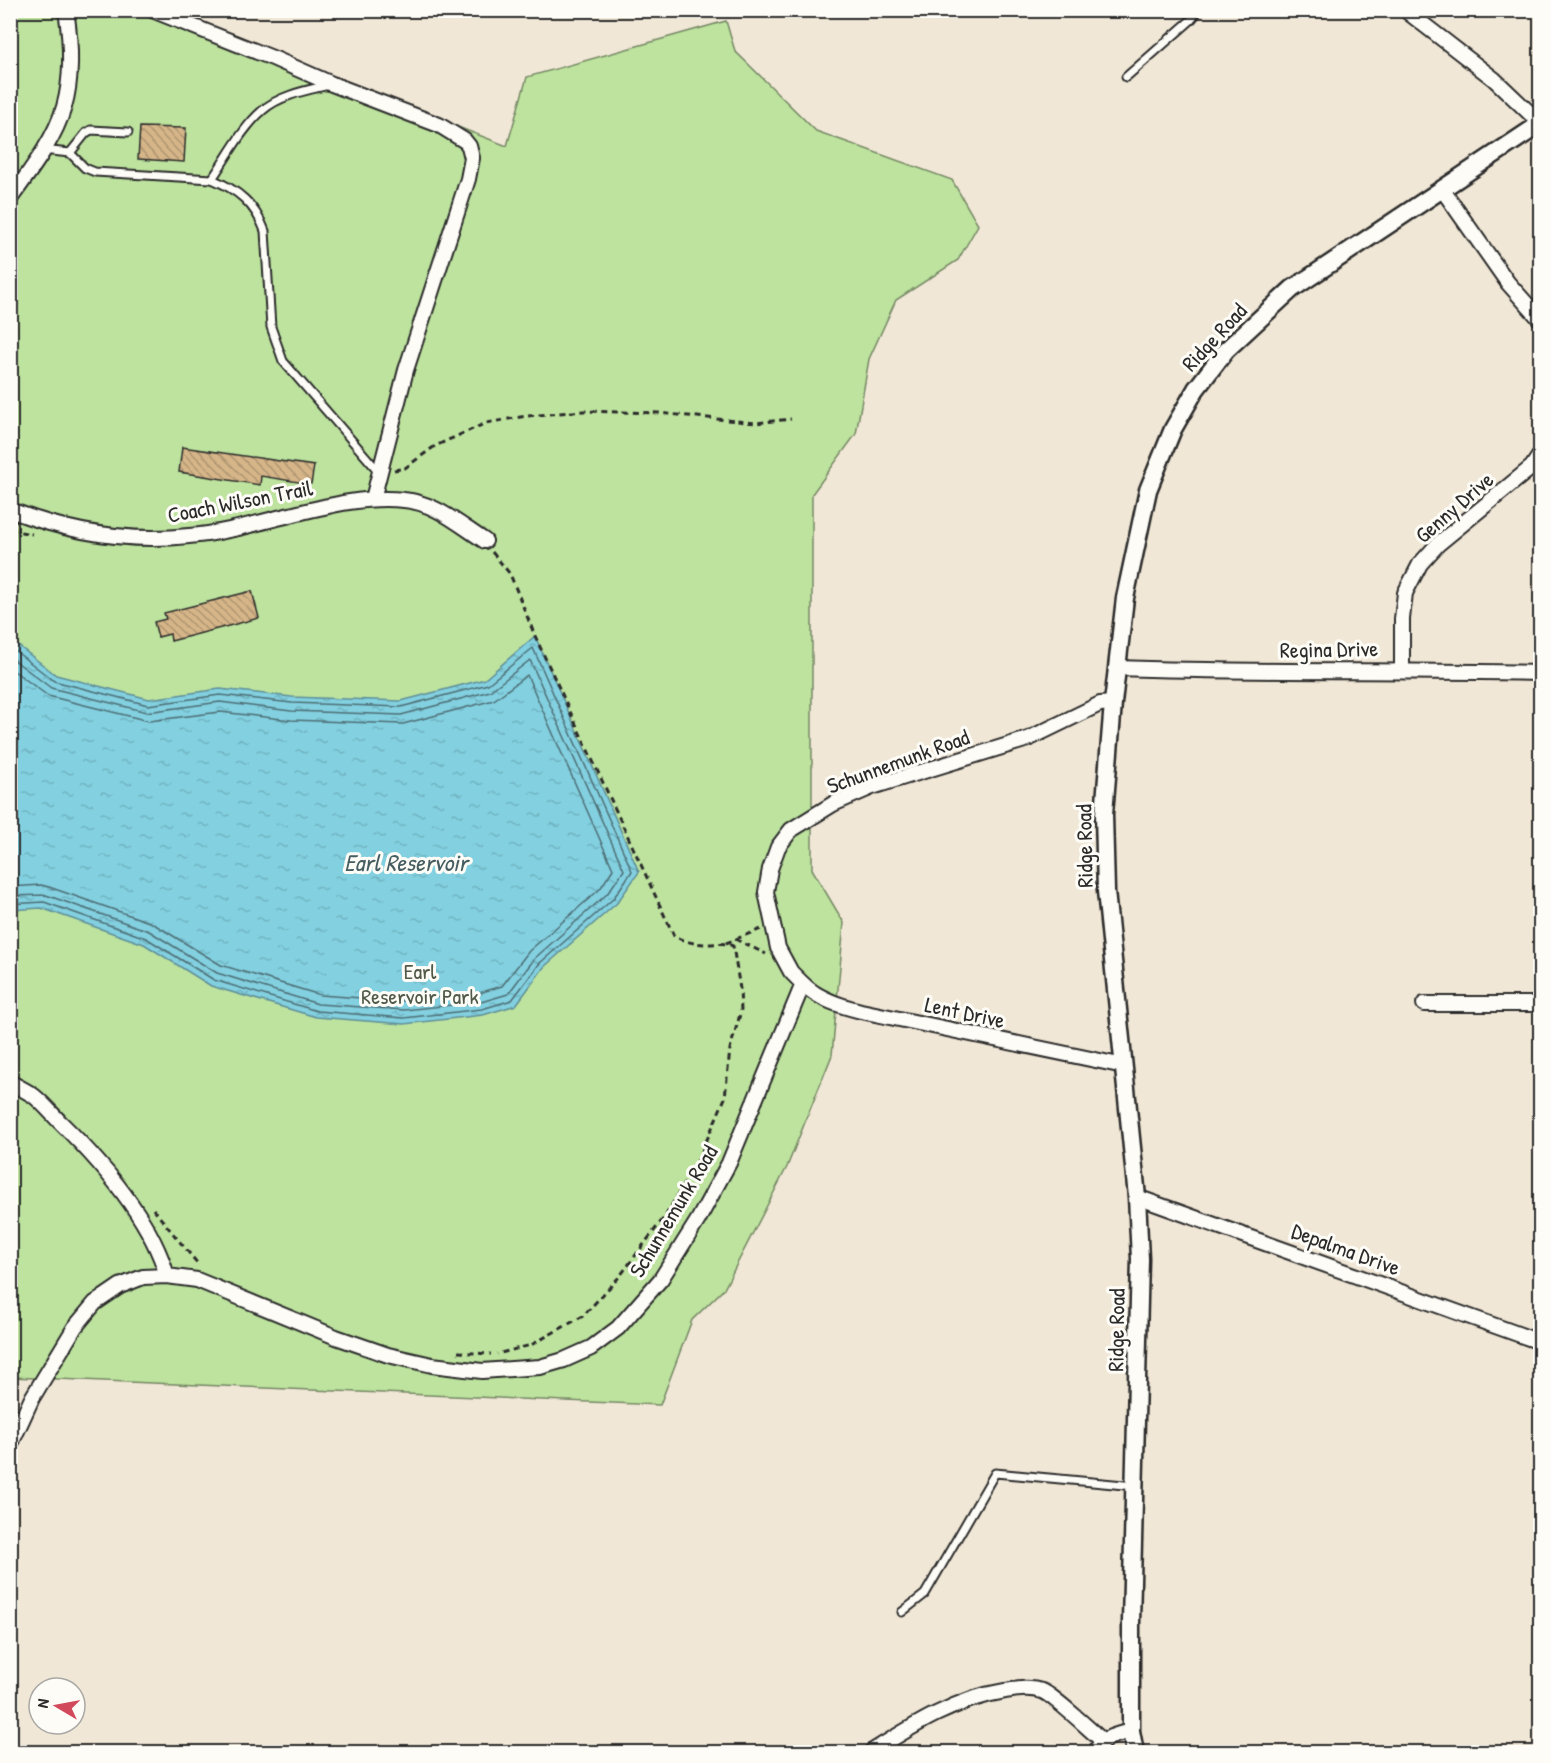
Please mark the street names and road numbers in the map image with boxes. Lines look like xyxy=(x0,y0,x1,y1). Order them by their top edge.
street label: Ridge Road xyxy=(1175,296,1254,378)
street label: Genny Drive xyxy=(1408,464,1500,549)
street label: Coach Wilson Trail xyxy=(165,472,315,530)
street label: Regina Drive xyxy=(1279,633,1379,665)
street label: Schunnemunk Road xyxy=(823,721,974,801)
street label: Ridge Road xyxy=(1068,804,1100,888)
street label: Lent Drive xyxy=(922,989,1008,1035)
street label: Schunnemunk Road xyxy=(622,1139,725,1283)
street label: Depalma Drive xyxy=(1288,1216,1405,1283)
street label: Ridge Road xyxy=(1100,1288,1132,1372)

